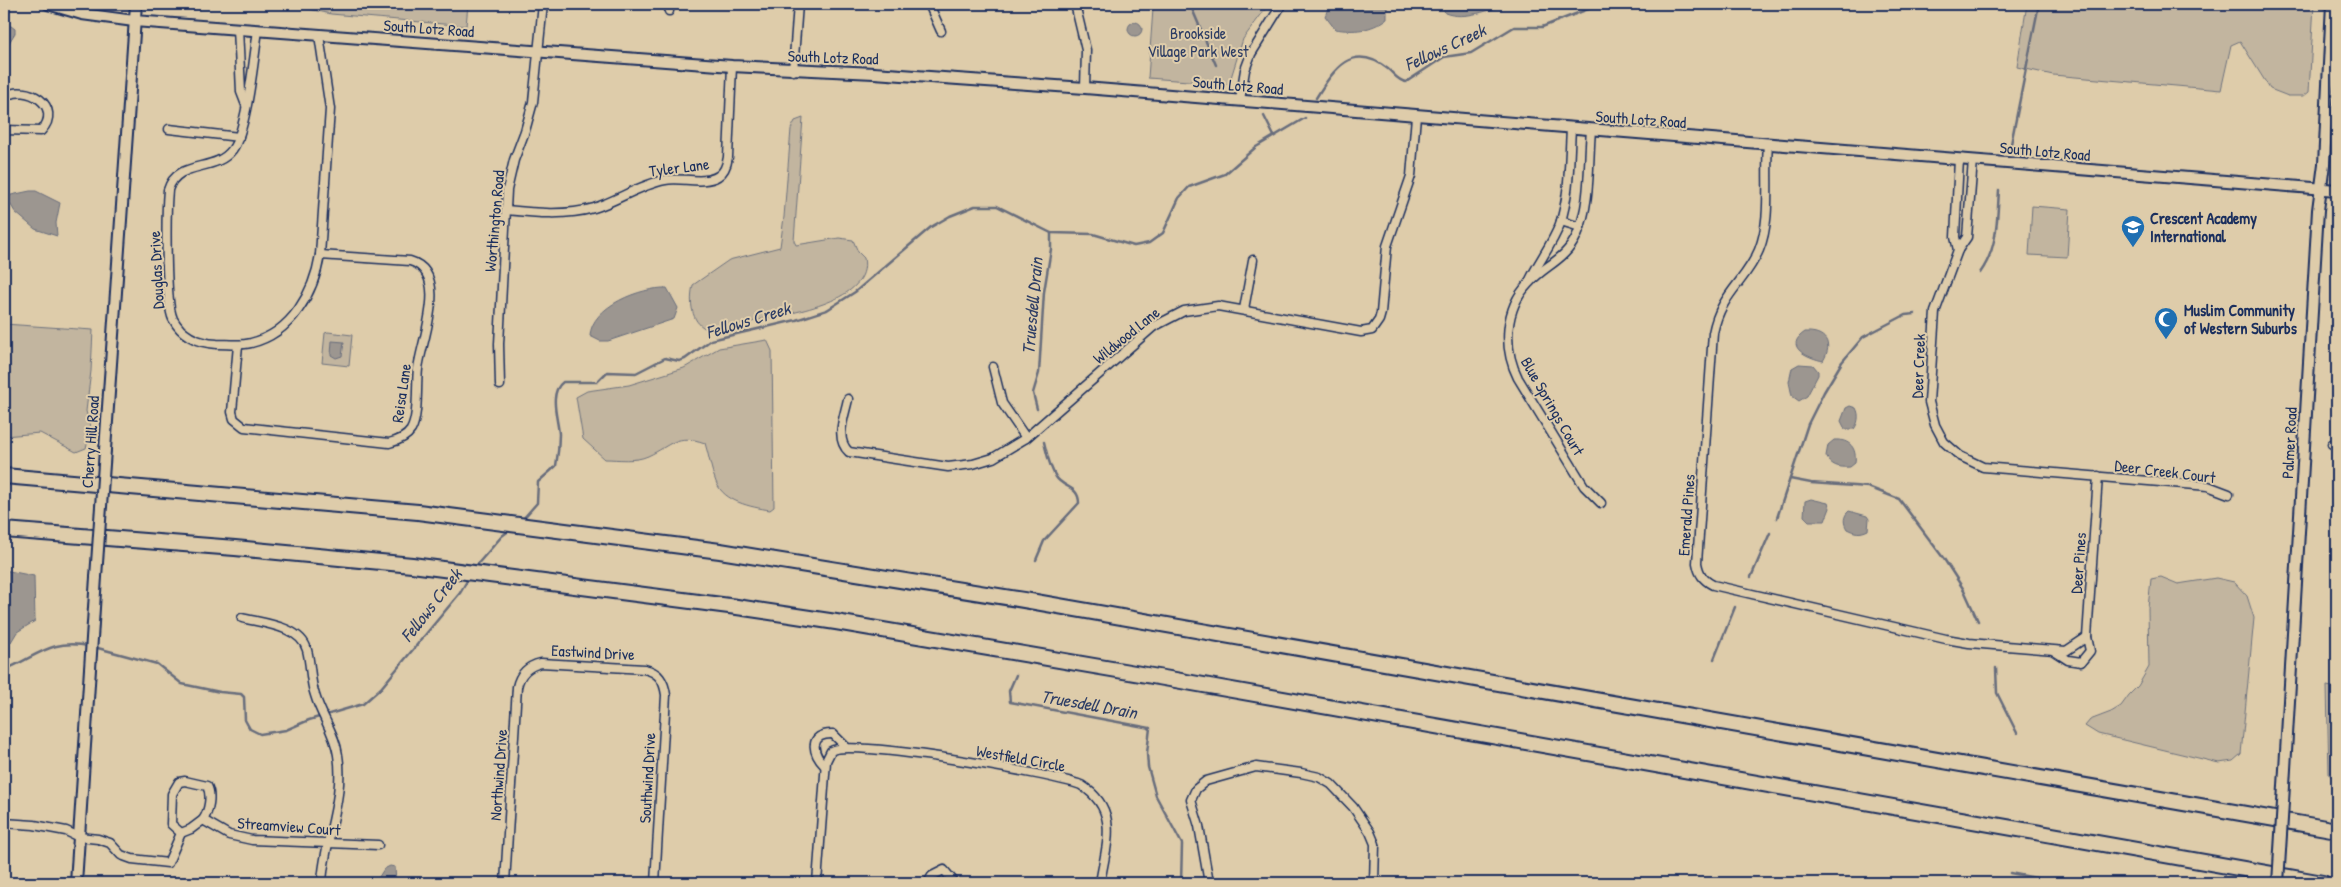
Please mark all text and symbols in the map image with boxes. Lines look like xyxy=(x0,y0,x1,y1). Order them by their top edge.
street label: South Lotz Road xyxy=(383,14,475,42)
water label: Fellows Creek xyxy=(1400,17,1491,77)
park label: Brookside Village Park West xyxy=(1147,22,1249,62)
street label: South Lotz Road xyxy=(787,44,879,70)
street label: South Lotz Road xyxy=(1192,70,1284,100)
street label: South Lotz Road xyxy=(1595,105,1687,133)
street label: South Lotz Road xyxy=(1999,136,2091,166)
street label: Tyler Lane xyxy=(648,152,711,182)
street label: Worthington Road xyxy=(479,169,509,273)
place label: Crescent Academy International xyxy=(2150,207,2257,247)
school or university icon: Crescent Academy International xyxy=(2120,214,2146,248)
street label: Douglas Drive xyxy=(143,230,169,310)
water label: Truesdell Drain xyxy=(1015,255,1049,356)
water label: Fellows Creek xyxy=(703,295,795,345)
place label: Muslim Community of Western Suburbs xyxy=(2184,299,2298,339)
street label: Wildwood Lane xyxy=(1088,301,1164,369)
mosque icon: Muslim Community of Western Suburbs xyxy=(2153,306,2179,340)
street label: Deer Creek xyxy=(1906,333,1930,399)
street label: Blue Springs Court xyxy=(1516,353,1590,460)
street label: Reisa Lane xyxy=(386,362,416,424)
street label: Cherry Hill Road xyxy=(76,395,104,489)
street label: Palmer Road xyxy=(2276,407,2302,479)
street label: Deer Creek Court xyxy=(2113,454,2217,488)
street label: Emerald Pines xyxy=(1672,473,1700,557)
street label: Deer Pines xyxy=(2065,532,2091,594)
water label: Fellows Creek xyxy=(394,562,469,647)
street label: Eastwind Drive xyxy=(551,639,636,665)
water label: Truesdell Drain xyxy=(1039,683,1141,725)
street label: Northwind Drive xyxy=(484,728,512,821)
street label: Southwind Drive xyxy=(634,732,660,824)
street label: Westfield Circle xyxy=(975,739,1068,777)
street label: Streamview Court xyxy=(237,811,342,841)

